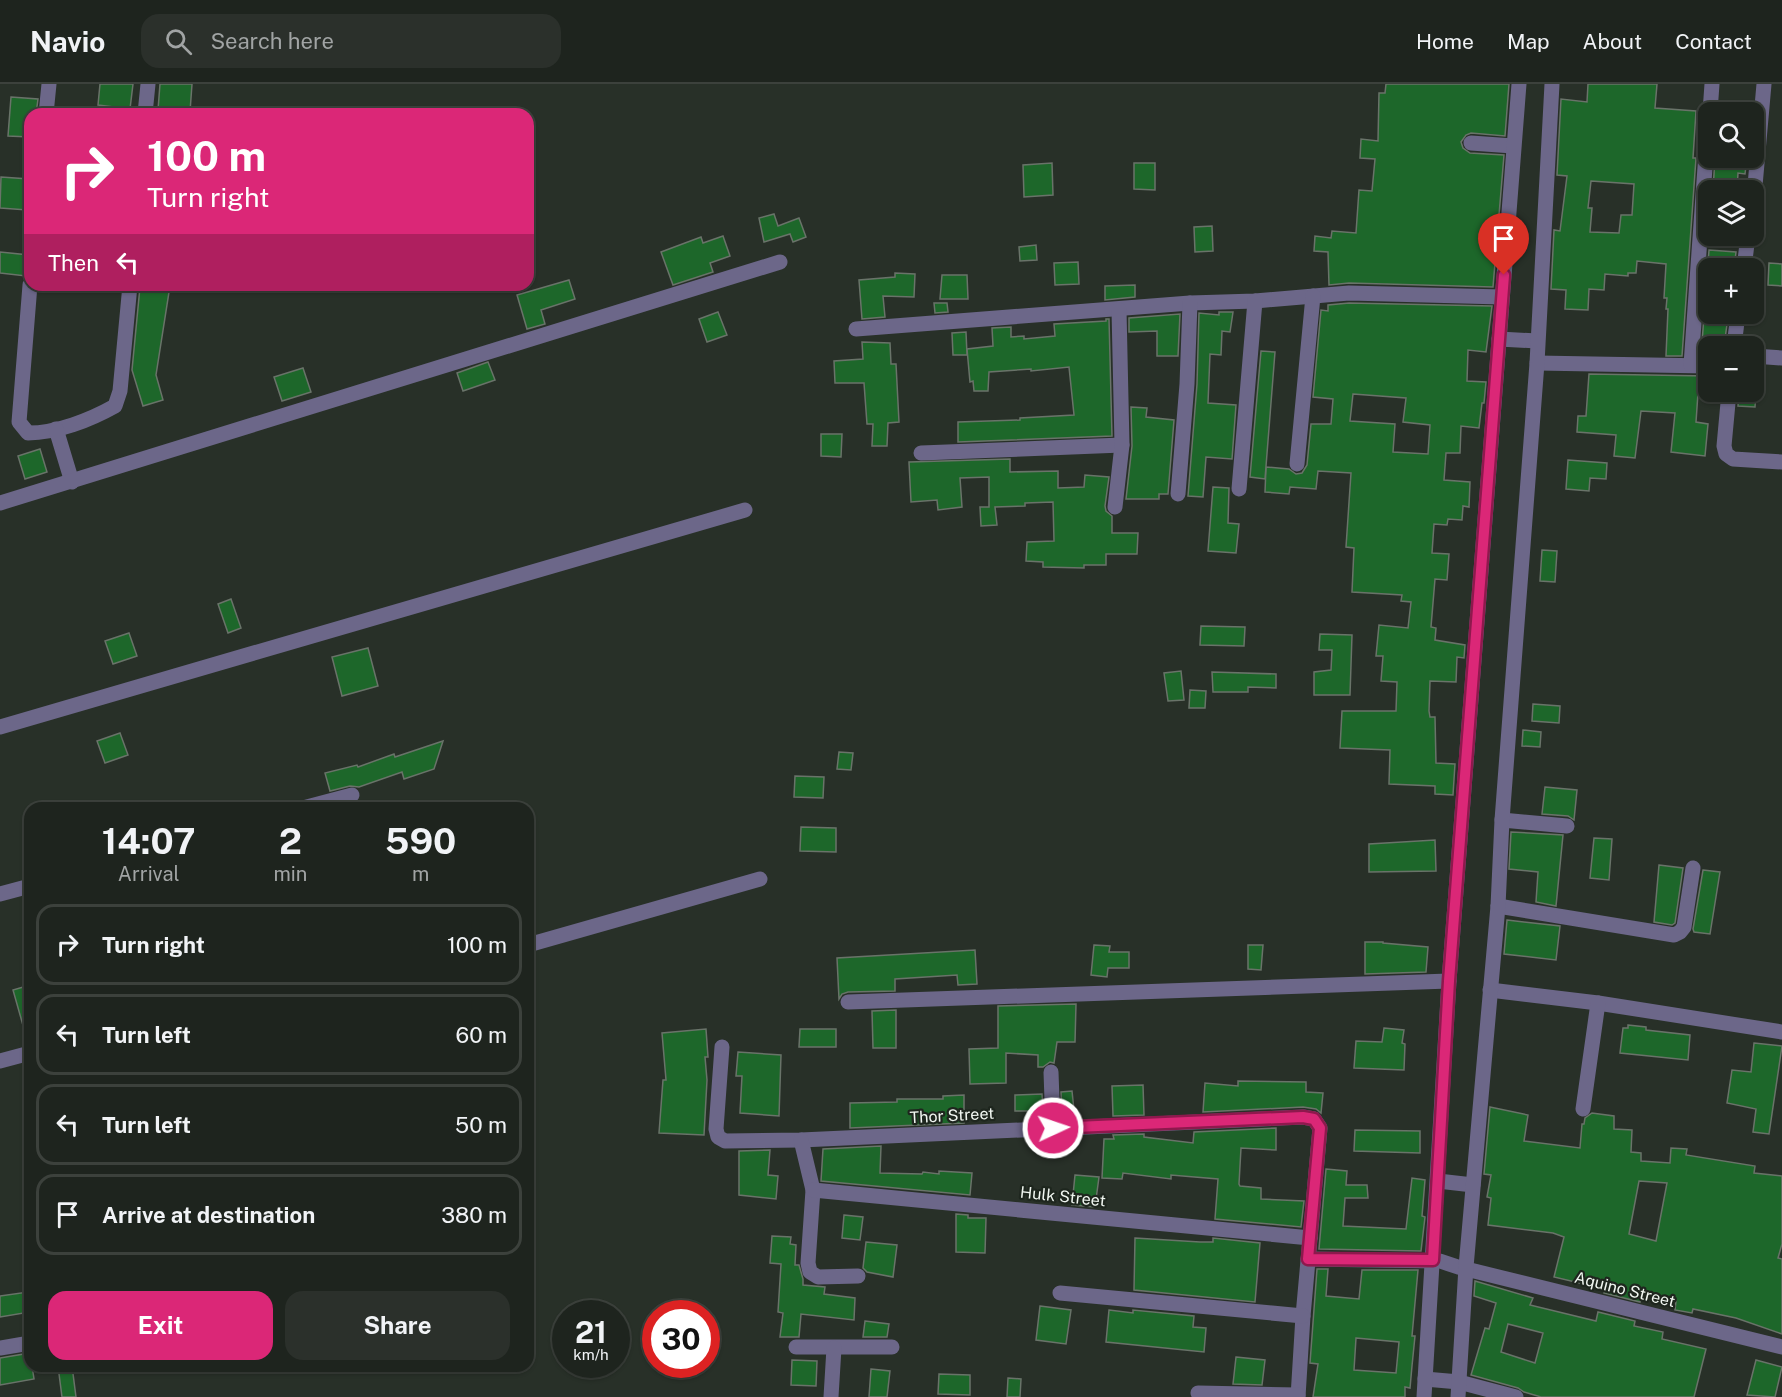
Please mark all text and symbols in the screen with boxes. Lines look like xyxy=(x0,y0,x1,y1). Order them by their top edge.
search box xyxy=(141,14,561,68)
text: Navio xyxy=(30,25,105,58)
icon: search xyxy=(162,25,195,58)
text: Search here xyxy=(210,28,334,54)
text: Home xyxy=(1416,29,1474,54)
text: Map xyxy=(1507,29,1550,54)
text: About xyxy=(1583,29,1642,54)
text: Contact xyxy=(1675,29,1752,54)
map controls xyxy=(1698,102,1764,402)
button: search xyxy=(1698,102,1764,168)
text: 100 m xyxy=(147,131,266,180)
icon: right xyxy=(48,132,126,210)
button: layers xyxy=(1698,180,1764,246)
text: Turn right xyxy=(147,181,270,213)
pin xyxy=(1478,213,1529,275)
icon: arrive xyxy=(1487,222,1520,255)
icon: left xyxy=(111,246,144,279)
text: Then xyxy=(48,250,99,276)
button: + xyxy=(1698,258,1764,324)
button: − xyxy=(1698,336,1764,402)
text: 14:07 xyxy=(102,820,196,862)
text: 2 xyxy=(279,820,302,862)
text: 590 xyxy=(385,820,456,862)
text: Arrival xyxy=(118,862,180,886)
text: min xyxy=(273,862,307,886)
text: m xyxy=(412,862,429,886)
icon: right xyxy=(51,928,84,961)
text: Turn right xyxy=(102,932,205,958)
text: 100 m xyxy=(447,932,507,958)
icon: left xyxy=(51,1018,84,1051)
text: Turn left xyxy=(102,1022,191,1048)
text: 60 m xyxy=(456,1022,507,1048)
position arrow xyxy=(1021,1096,1085,1160)
street label: Thor Street xyxy=(909,1104,995,1127)
icon: left xyxy=(51,1108,84,1141)
text: Turn left xyxy=(102,1112,191,1138)
text: 50 m xyxy=(455,1112,507,1138)
street label: Hulk Street xyxy=(1019,1183,1107,1210)
icon: arrive xyxy=(51,1198,84,1231)
text: Arrive at destination xyxy=(102,1202,315,1228)
text: 380 m xyxy=(441,1202,507,1228)
street label: Aquino Street xyxy=(1573,1268,1677,1311)
button: Exit xyxy=(48,1291,273,1360)
button: Share xyxy=(285,1291,510,1360)
speed limit sign: 30 xyxy=(642,1300,720,1378)
text: 21 xyxy=(575,1314,607,1350)
text: km/h xyxy=(573,1346,609,1363)

